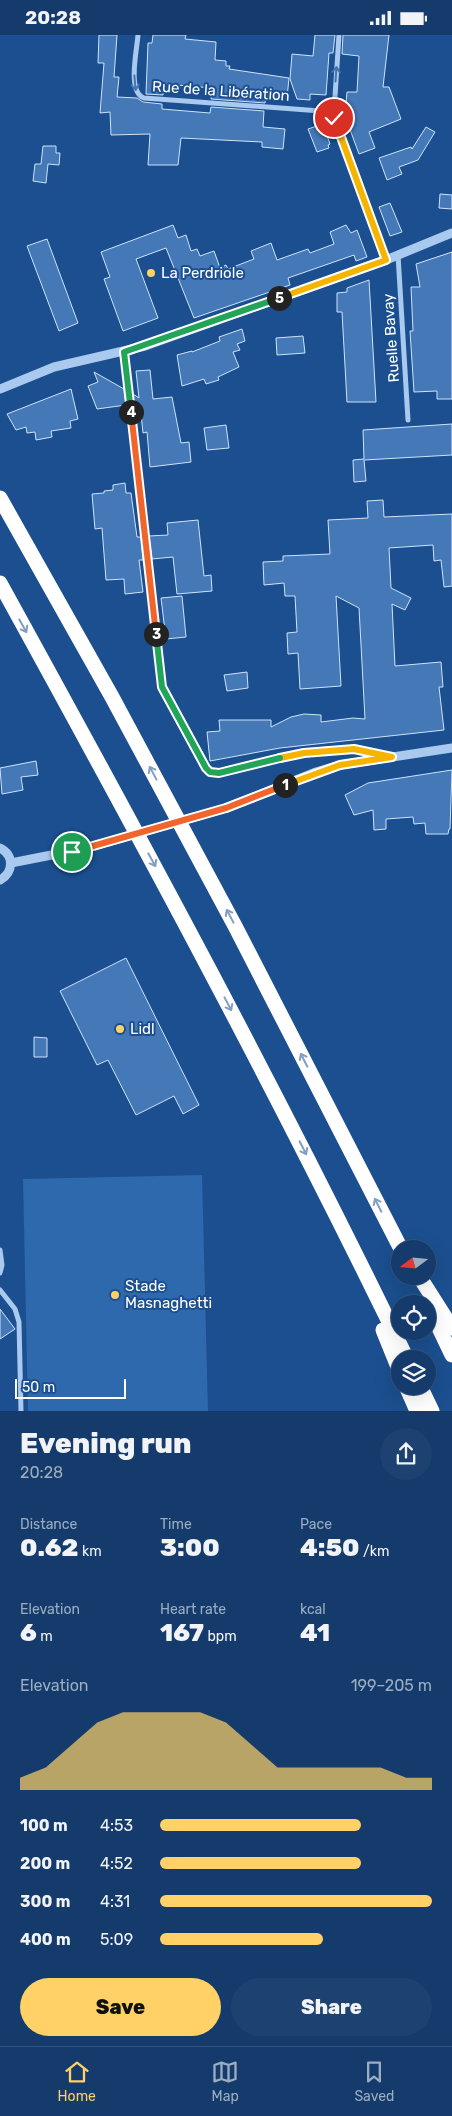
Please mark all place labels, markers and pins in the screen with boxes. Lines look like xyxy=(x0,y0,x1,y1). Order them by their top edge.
pin xyxy=(313,97,355,139)
place label: La Perdriole xyxy=(161,264,244,282)
marker: La Perdriole xyxy=(145,267,157,279)
pin: 5 xyxy=(266,285,292,311)
pin: 4 xyxy=(118,399,144,425)
pin: 3 xyxy=(144,621,168,647)
pin: 1 xyxy=(272,773,298,797)
pin xyxy=(51,831,93,873)
place label: Lidl xyxy=(130,1020,155,1038)
marker: Lidl xyxy=(114,1023,126,1035)
place label: Stade Masnaghetti xyxy=(125,1277,212,1312)
marker: Stade Masnaghetti xyxy=(109,1289,121,1301)

